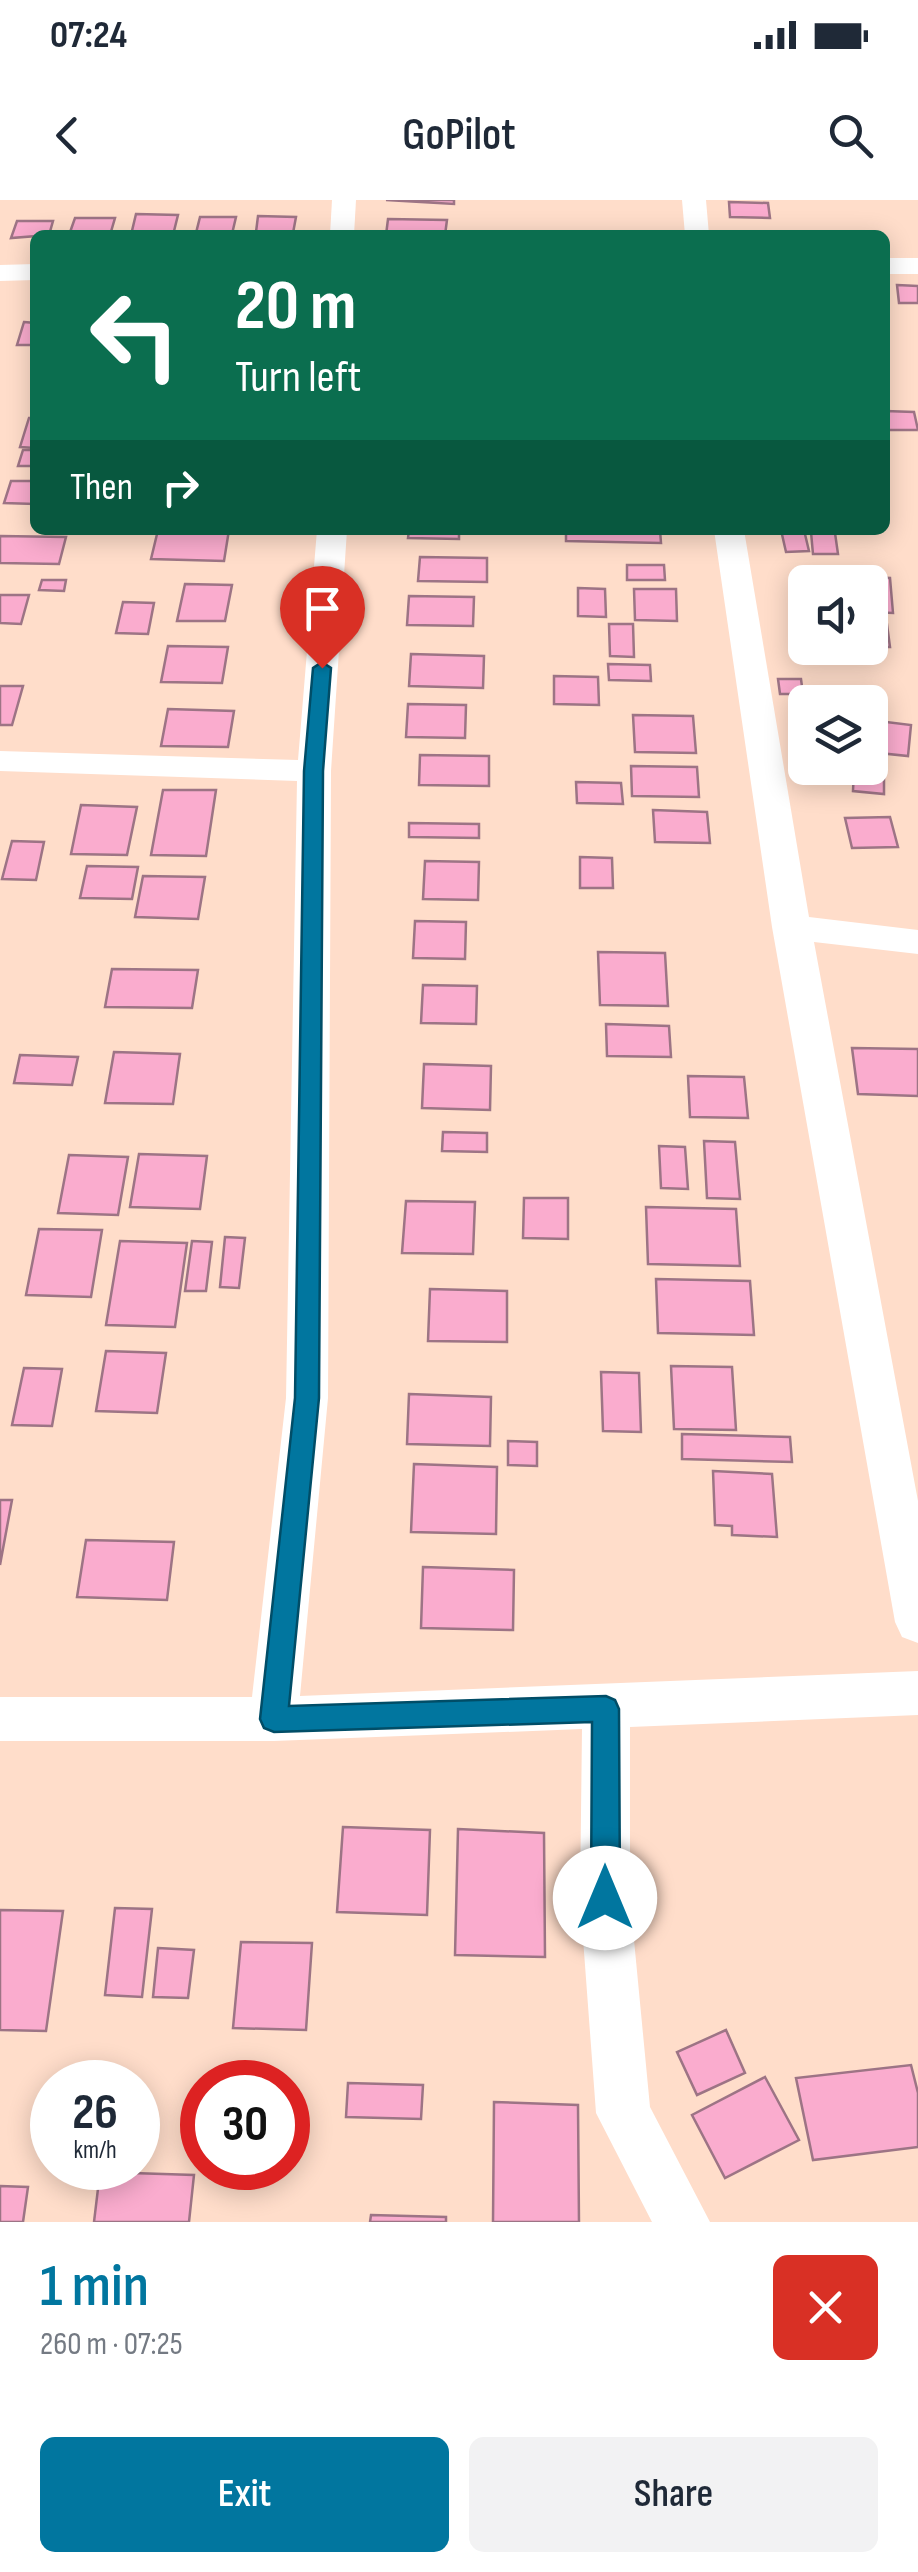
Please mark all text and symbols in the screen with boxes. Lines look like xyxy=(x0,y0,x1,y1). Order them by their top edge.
text: 07:24 xyxy=(50,13,127,58)
icon: back xyxy=(40,108,95,163)
text: GoPilot xyxy=(402,108,516,163)
icon: search xyxy=(823,108,878,163)
text: 20 m xyxy=(235,265,356,349)
icon: left xyxy=(70,270,200,400)
text: Turn left xyxy=(235,350,361,405)
icon: right xyxy=(153,460,208,515)
text: Then xyxy=(70,465,133,510)
map controls xyxy=(788,565,888,785)
button: sound xyxy=(788,565,888,665)
pin xyxy=(280,566,365,669)
icon: arrive xyxy=(295,581,350,636)
button: layers xyxy=(788,685,888,785)
position arrow xyxy=(553,1846,657,1950)
speed limit sign: 30 xyxy=(180,2060,310,2190)
text: 26 xyxy=(72,2083,118,2143)
text: km/h xyxy=(73,2135,117,2166)
text: 1 min xyxy=(40,2251,149,2323)
button: close xyxy=(773,2255,878,2360)
text: 260 m · 07:25 xyxy=(40,2325,183,2364)
button: Exit xyxy=(40,2437,449,2552)
button: Share xyxy=(469,2437,878,2552)

